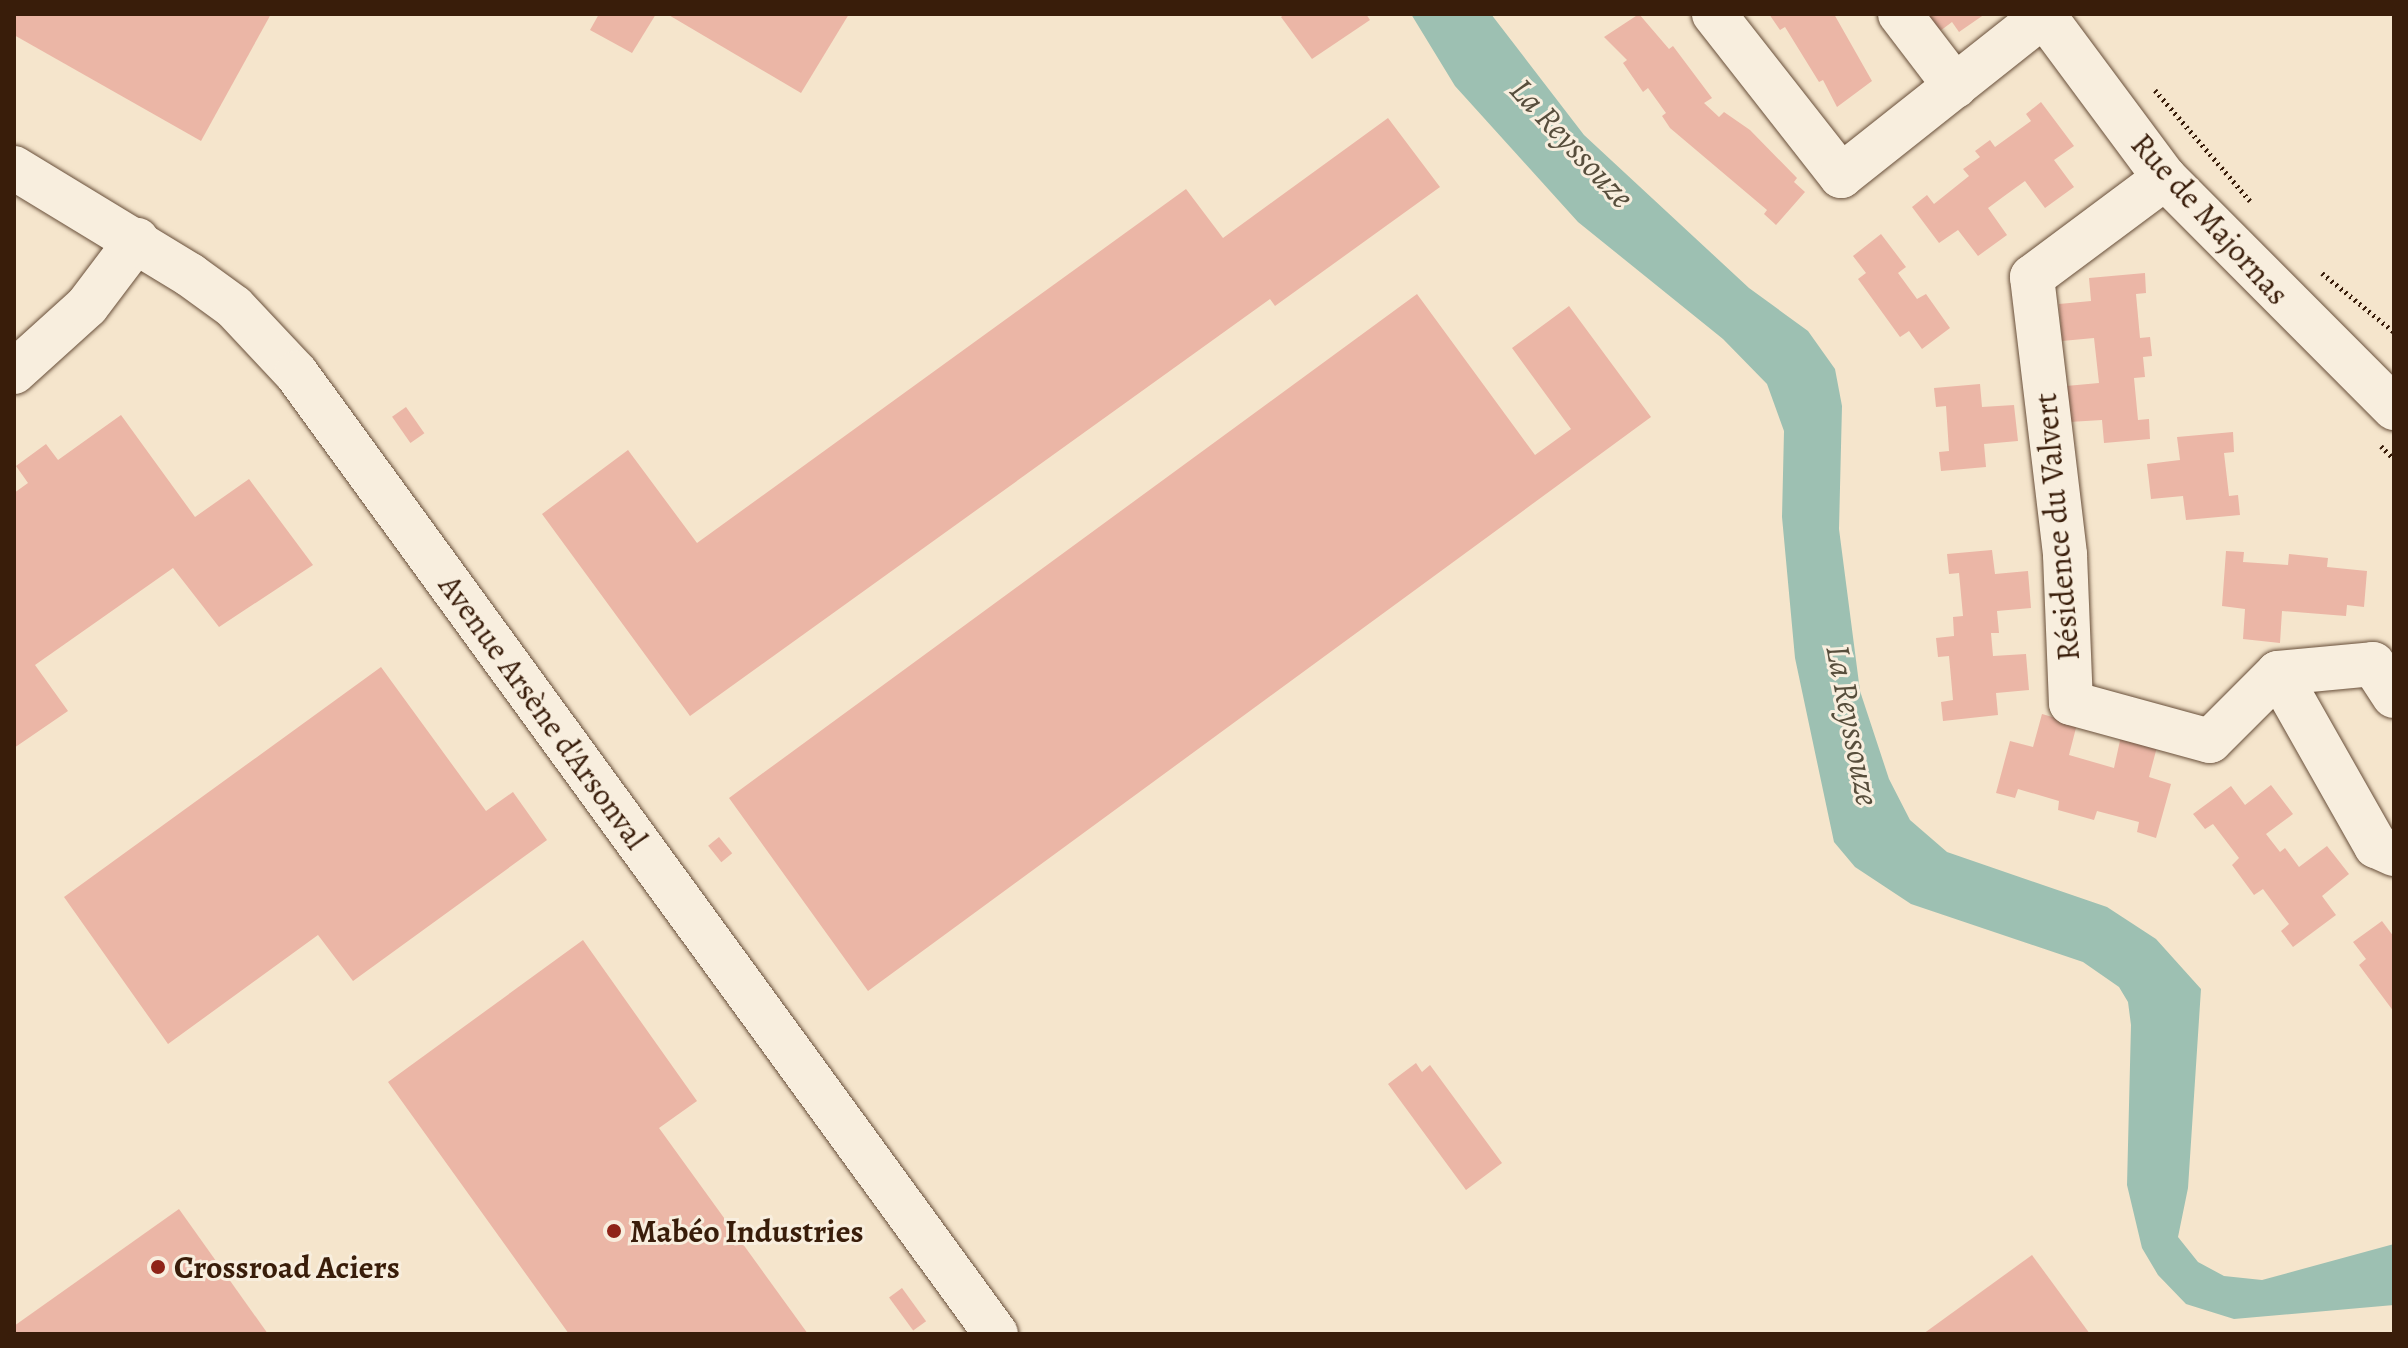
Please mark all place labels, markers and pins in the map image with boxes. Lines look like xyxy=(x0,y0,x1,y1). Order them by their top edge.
place label: Mabéo Industries xyxy=(630,1212,863,1250)
marker: Mabéo Industries xyxy=(605,1222,623,1240)
place label: Crossroad Aciers xyxy=(174,1248,400,1286)
marker: Crossroad Aciers xyxy=(149,1258,167,1276)

